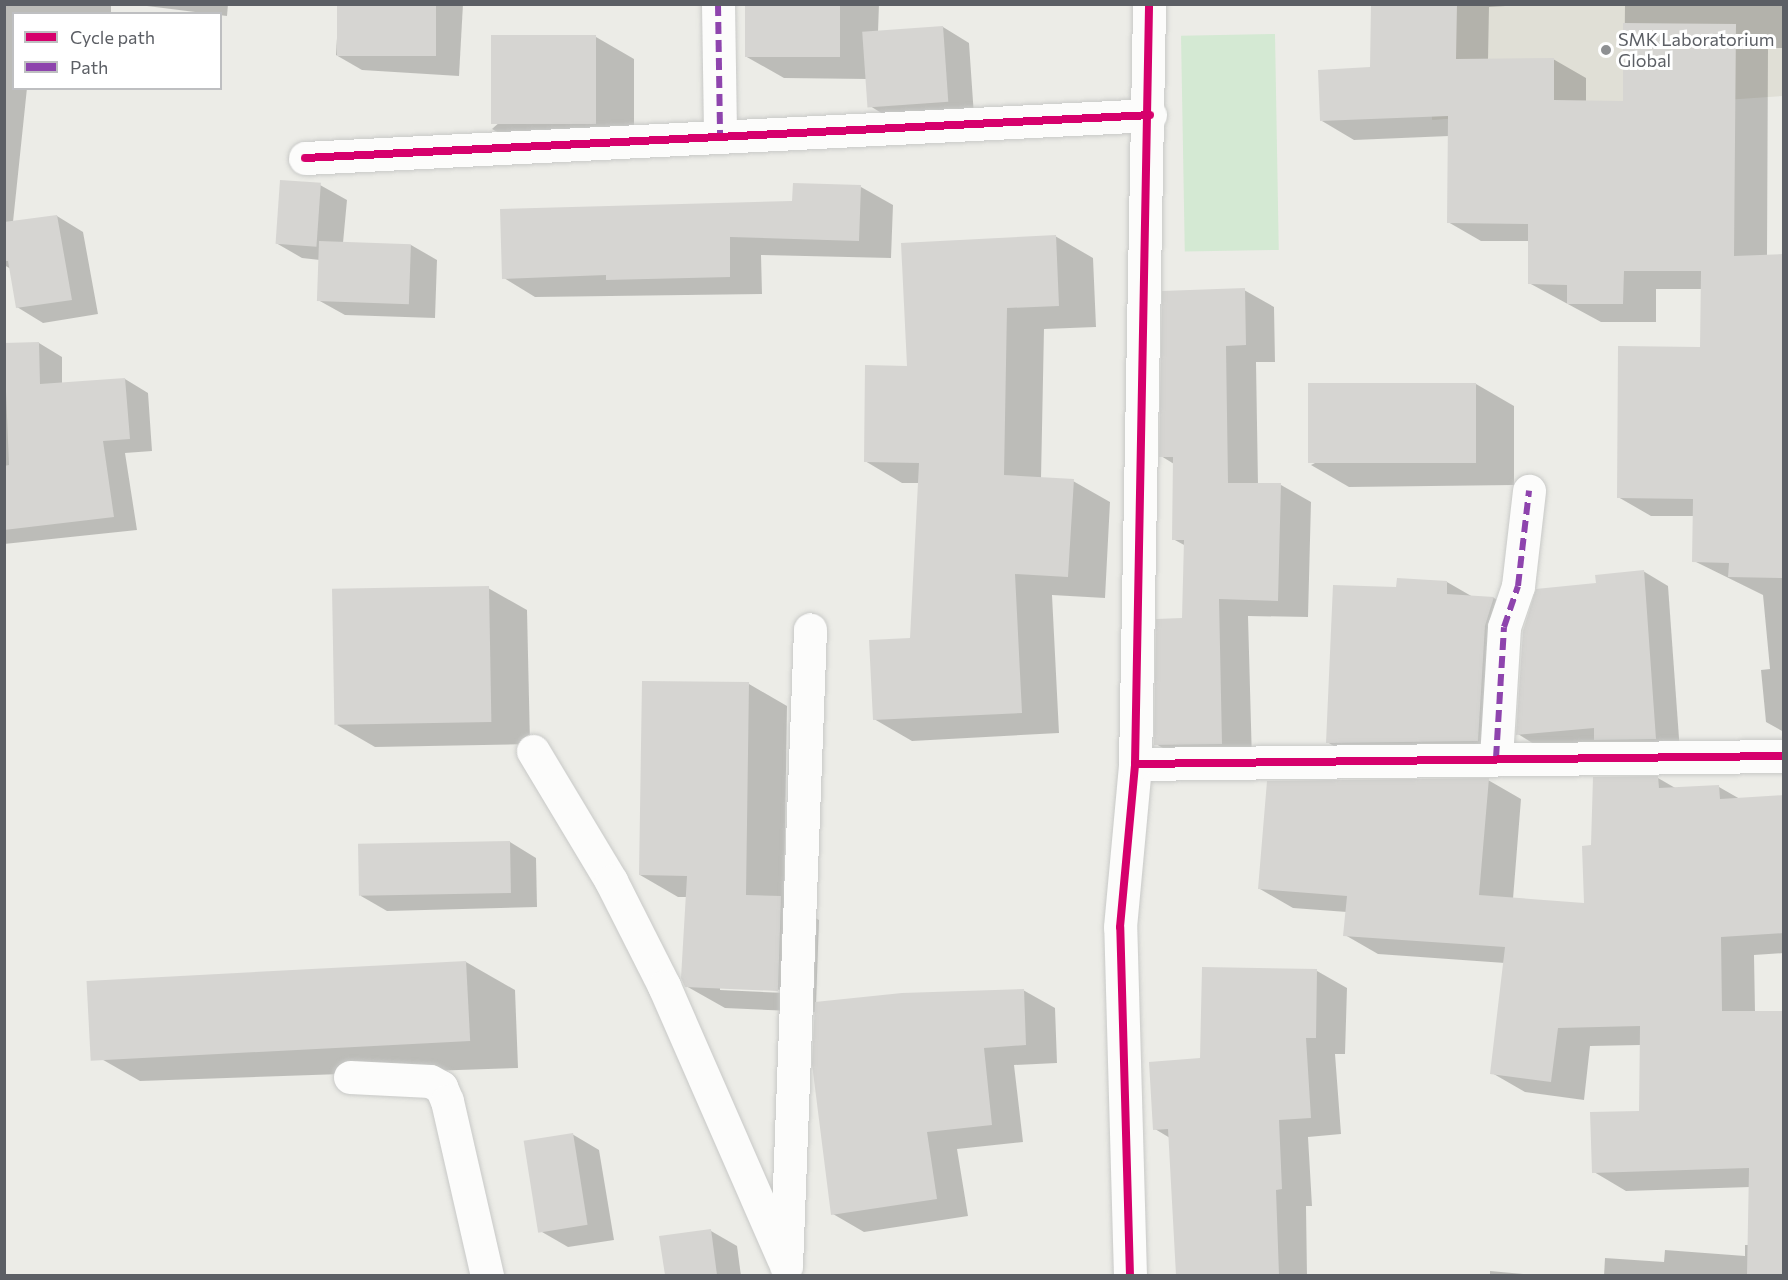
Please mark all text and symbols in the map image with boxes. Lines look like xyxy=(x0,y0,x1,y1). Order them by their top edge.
legend xyxy=(12,12,222,90)
text: Cycle path xyxy=(70,26,155,48)
place label: SMK Laboratorium Global xyxy=(1618,29,1774,72)
marker: SMK Laboratorium Global xyxy=(1599,43,1613,57)
text: Path xyxy=(70,56,108,78)

